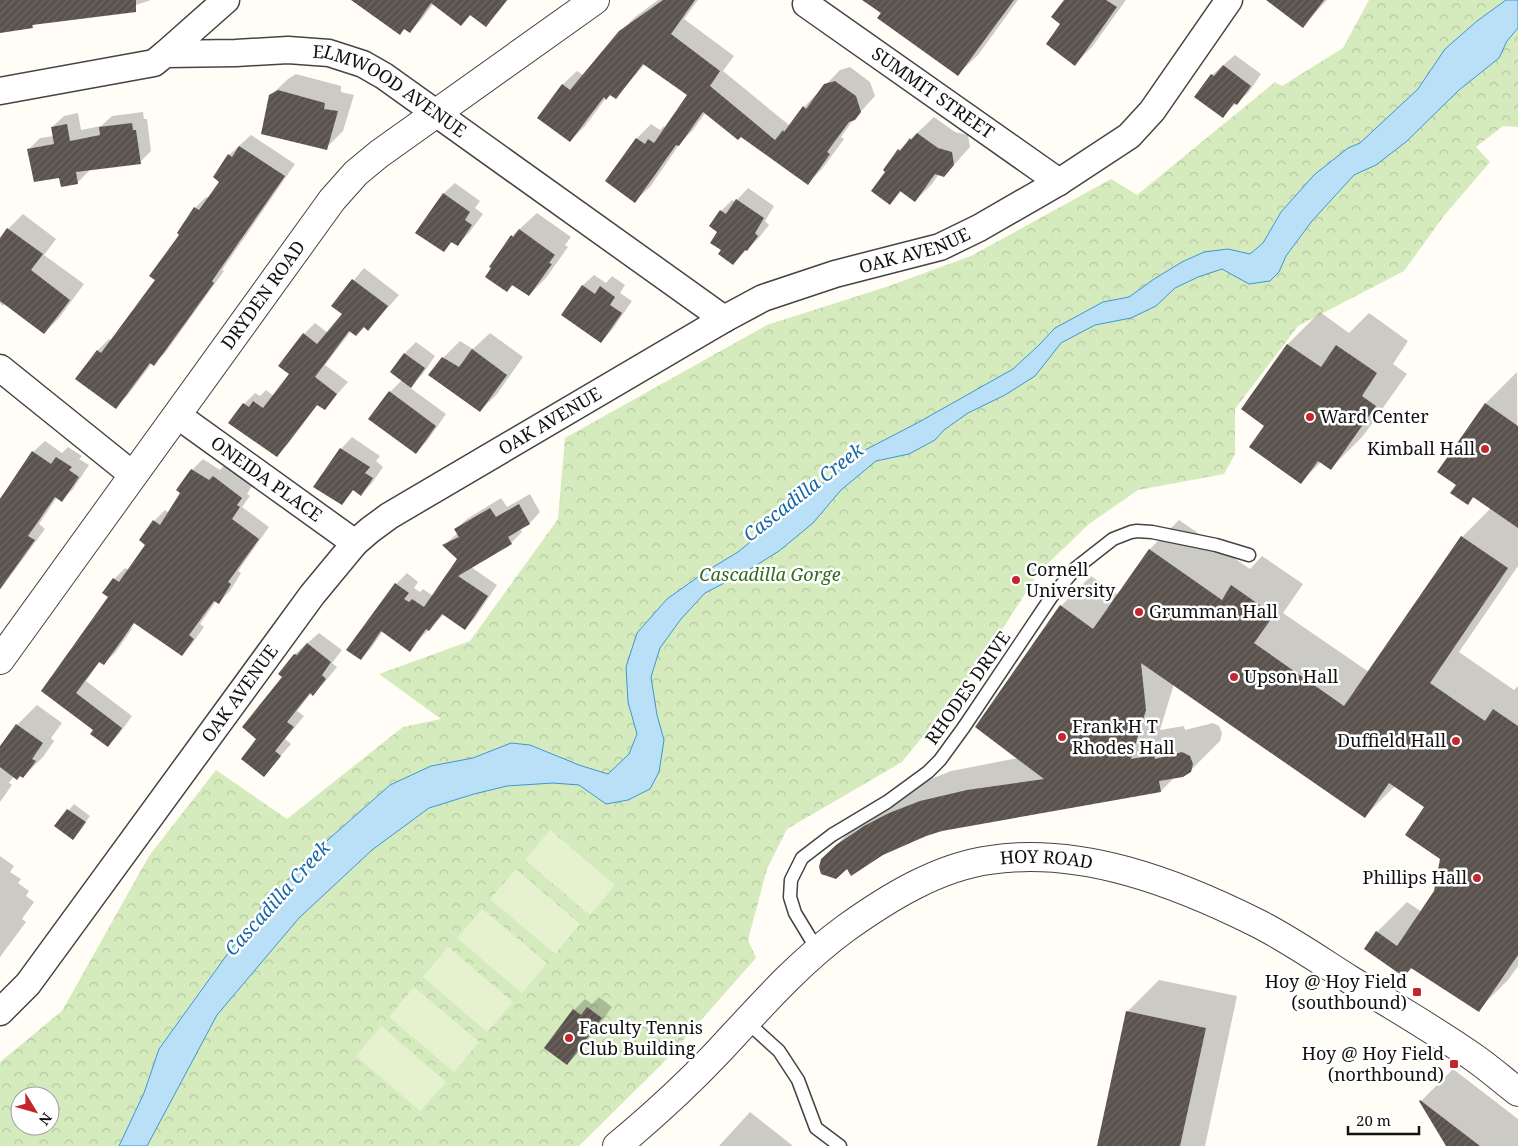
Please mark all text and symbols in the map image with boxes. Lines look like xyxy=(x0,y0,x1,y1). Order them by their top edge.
street label: ELMWOOD AVENUE xyxy=(312,39,472,142)
street label: SUMMIT STREET xyxy=(867,41,999,144)
street label: OAK AVENUE xyxy=(856,221,974,278)
street label: DRYDEN ROAD xyxy=(215,235,310,354)
street label: OAK AVENUE xyxy=(494,381,605,460)
place label: Ward Center xyxy=(1320,404,1429,428)
marker: Ward Center xyxy=(1304,411,1316,423)
street label: ONEIDA PLACE xyxy=(206,430,327,527)
water label: Cascadilla Creek xyxy=(737,436,870,547)
place label: Kimball Hall xyxy=(1367,436,1475,460)
marker: Kimball Hall xyxy=(1479,443,1491,455)
place label: Cornell University xyxy=(1026,557,1116,602)
park label: Cascadilla Gorge xyxy=(699,562,841,586)
marker: Cornell University xyxy=(1010,574,1022,586)
place label: Grumman Hall xyxy=(1149,599,1278,623)
marker: Grumman Hall xyxy=(1133,606,1145,618)
street label: RHODES DRIVE xyxy=(919,626,1015,749)
street label: OAK AVENUE xyxy=(195,639,283,747)
place label: Upson Hall xyxy=(1244,664,1339,688)
marker: Upson Hall xyxy=(1228,671,1240,683)
place label: Frank H T Rhodes Hall xyxy=(1072,714,1175,759)
place label: Duffield Hall xyxy=(1337,728,1446,752)
marker: Frank H T Rhodes Hall xyxy=(1056,731,1068,743)
marker: Duffield Hall xyxy=(1450,735,1462,747)
water label: Cascadilla Creek xyxy=(218,834,336,961)
street label: HOY ROAD xyxy=(999,844,1095,874)
place label: Phillips Hall xyxy=(1363,865,1467,889)
marker: Phillips Hall xyxy=(1471,872,1483,884)
place label: Hoy @ Hoy Field (southbound) xyxy=(1265,969,1407,1014)
marker: Hoy @ Hoy Field (southbound) xyxy=(1411,986,1423,998)
place label: Faculty Tennis Club Building xyxy=(579,1015,703,1060)
marker: Faculty Tennis Club Building xyxy=(563,1032,575,1044)
place label: Hoy @ Hoy Field (northbound) xyxy=(1302,1041,1444,1086)
marker: Hoy @ Hoy Field (northbound) xyxy=(1448,1058,1460,1070)
north arrow xyxy=(10,1086,60,1136)
scale bar xyxy=(1348,1104,1419,1136)
text: N xyxy=(35,1109,57,1129)
text: 20 m xyxy=(1356,1110,1391,1130)

